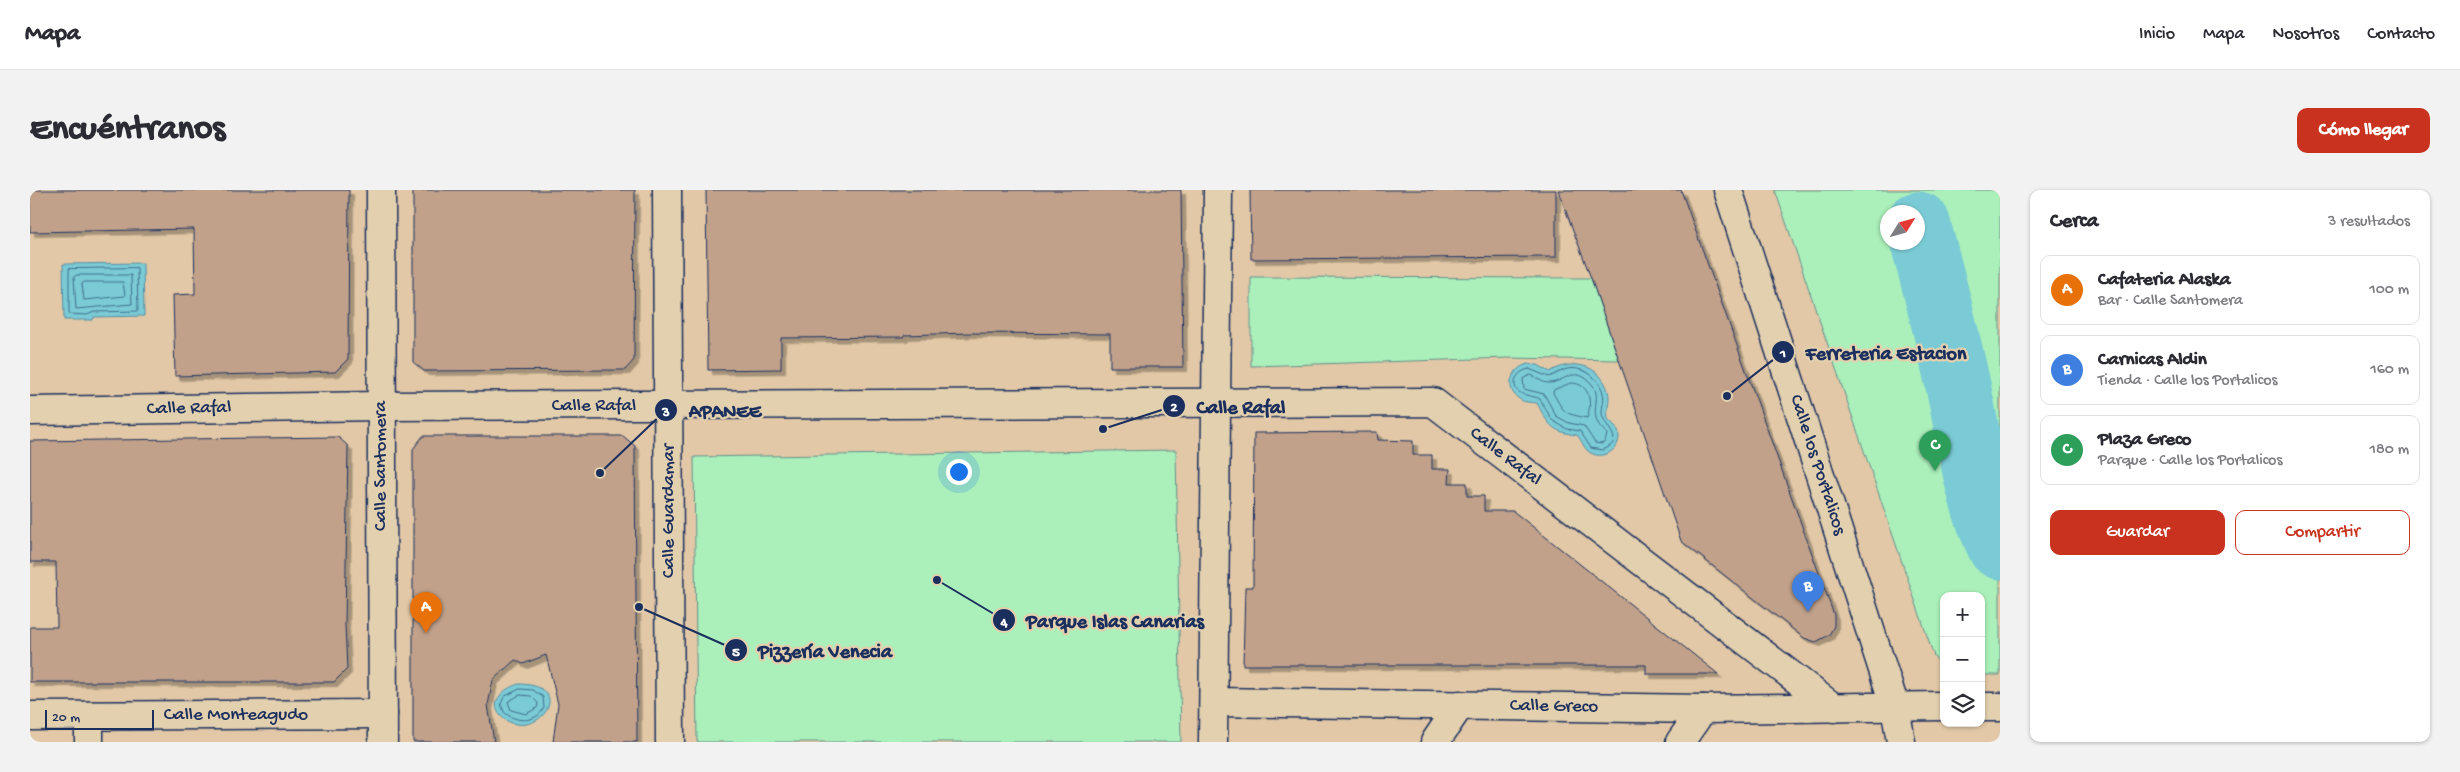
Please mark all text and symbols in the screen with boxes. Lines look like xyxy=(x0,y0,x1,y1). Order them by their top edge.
text: Mapa xyxy=(25,20,80,49)
text: Inicio xyxy=(2139,24,2175,45)
text: Mapa xyxy=(2203,24,2244,45)
text: Nosotros xyxy=(2272,24,2339,45)
text: Contacto xyxy=(2367,24,2435,45)
button: Cómo llegar xyxy=(2297,108,2430,153)
text: Encuéntranos xyxy=(30,110,225,151)
north arrow xyxy=(1880,205,1925,250)
text: Cerca xyxy=(2050,210,2098,235)
text: 3 resultados xyxy=(2328,213,2410,232)
text: Cafateria Alaska xyxy=(2098,269,2231,292)
text: A xyxy=(2062,281,2072,300)
text: 100 m xyxy=(2369,281,2409,300)
text: Bar · Calle Santomera xyxy=(2098,292,2243,311)
callout: Ferreteria Estacion xyxy=(1770,334,1976,369)
text: Ferreteria Estacion xyxy=(1805,344,1967,367)
text: 1 xyxy=(1779,345,1786,363)
text: Carnicas Aldin xyxy=(2098,349,2207,372)
text: B xyxy=(2063,361,2071,380)
text: 160 m xyxy=(2370,361,2409,380)
text: Tienda · Calle los Portalicos xyxy=(2098,372,2277,391)
callout: Calle Rafal xyxy=(1161,389,1296,424)
street label: Calle los Portalicos xyxy=(1783,392,1851,539)
callout: APANEE xyxy=(654,393,772,428)
street label: Calle Rafal xyxy=(552,395,636,418)
street label: Calle Rafal xyxy=(147,397,231,421)
text: Calle Rafal xyxy=(1195,398,1286,421)
text: 2 xyxy=(1170,399,1178,417)
street label: Calle Santomera xyxy=(370,400,393,531)
text: APANEE xyxy=(688,402,763,425)
text: 3 xyxy=(661,404,670,422)
street label: Calle Rafal xyxy=(1464,422,1546,492)
text: Plaza Greco xyxy=(2098,429,2191,452)
pin: C xyxy=(1919,430,1951,471)
text: C xyxy=(2063,441,2071,460)
text: 180 m xyxy=(2370,441,2409,460)
street label: Calle Guardamar xyxy=(658,442,681,578)
text: Parque · Calle los Portalicos xyxy=(2098,452,2282,471)
your location xyxy=(946,459,972,485)
button: Guardar xyxy=(2050,510,2225,555)
button: Compartir xyxy=(2235,510,2410,555)
pin: B xyxy=(1792,571,1824,612)
pin: A xyxy=(410,592,442,633)
map controls xyxy=(1940,592,1985,727)
button: + xyxy=(1940,592,1985,637)
callout: Parque Islas Canarias xyxy=(991,603,1214,638)
text: Parque Islas Canarias xyxy=(1025,612,1206,635)
text: 4 xyxy=(999,614,1008,632)
callout: Pizzería Venecia xyxy=(723,633,902,668)
button: − xyxy=(1940,637,1985,682)
text: Pizzería Venecia xyxy=(757,642,893,665)
text: 5 xyxy=(732,644,740,662)
button: layers xyxy=(1940,682,1985,727)
street label: Calle Greco xyxy=(1510,695,1599,719)
street label: Calle Monteagudo xyxy=(164,704,308,727)
scale bar xyxy=(45,707,154,730)
text: 20 m xyxy=(52,710,80,727)

